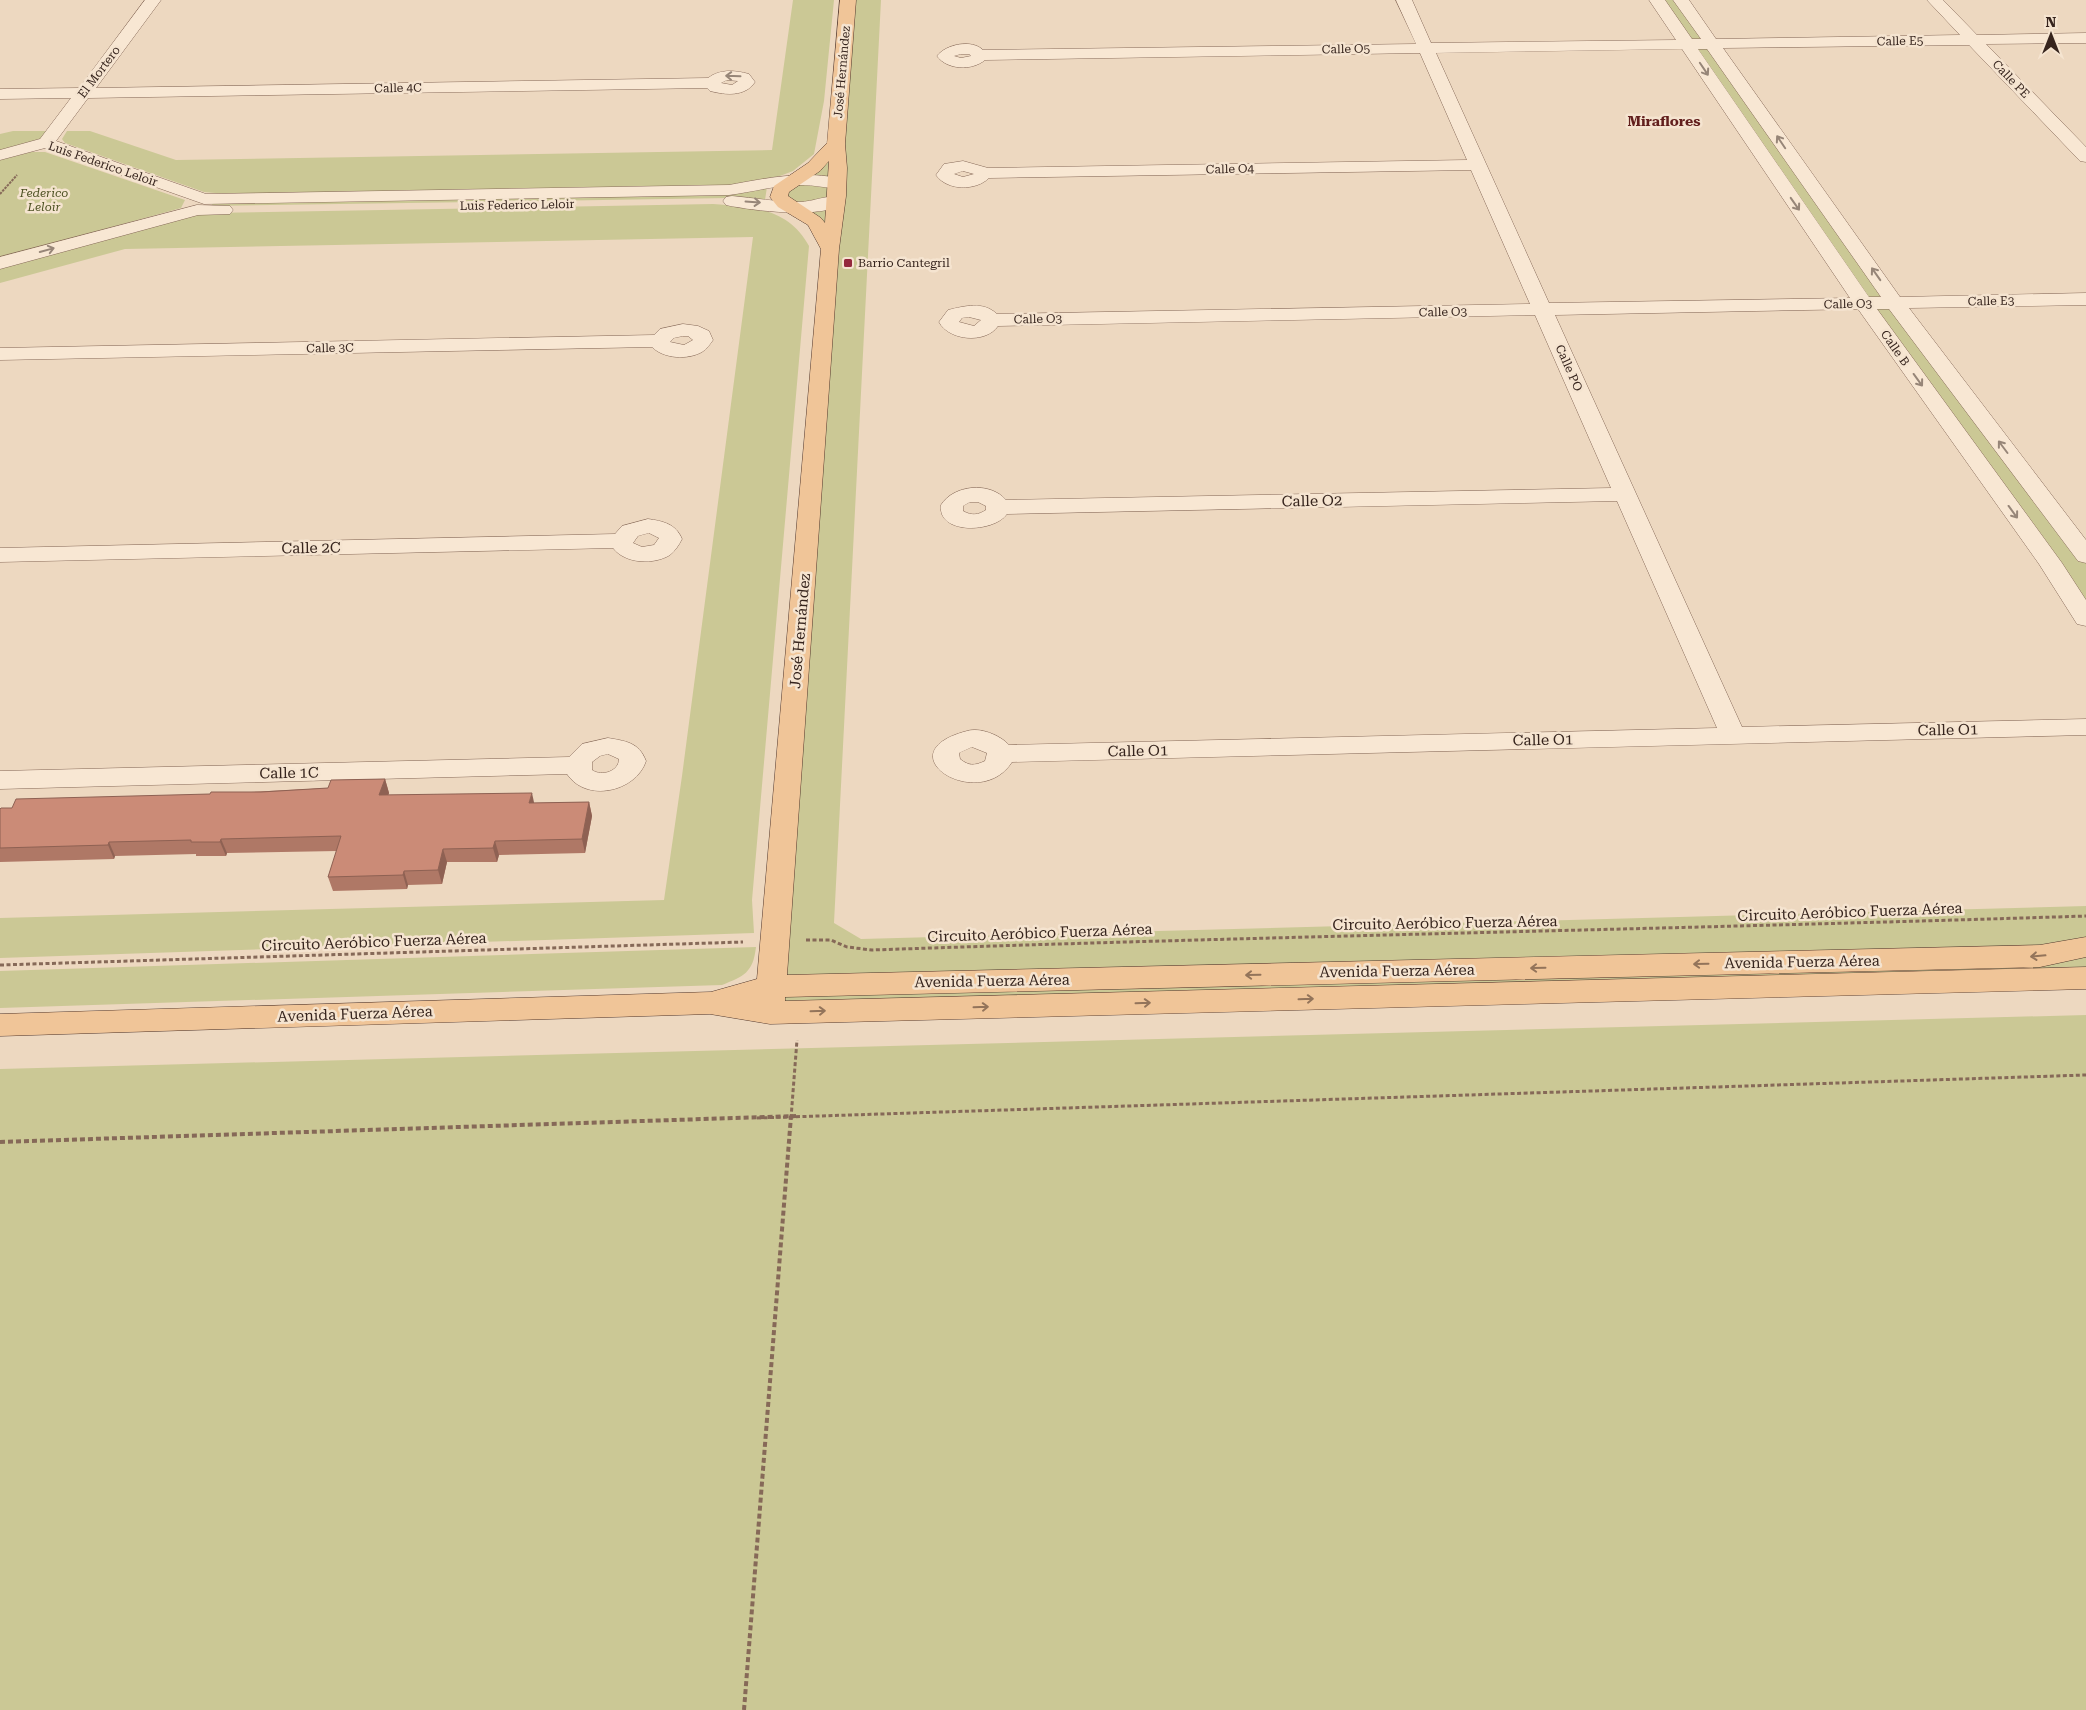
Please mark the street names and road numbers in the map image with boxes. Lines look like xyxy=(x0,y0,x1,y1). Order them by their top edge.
street label: José Hernández xyxy=(831,25,853,119)
street label: Calle E5 xyxy=(1877,34,1924,48)
street label: Calle O5 xyxy=(1322,42,1371,56)
street label: El Mortero xyxy=(75,43,123,101)
street label: Calle PE xyxy=(1989,57,2033,101)
street label: Calle 4C xyxy=(374,81,422,95)
street label: Luis Federico Leloir xyxy=(46,139,160,189)
street label: Calle O4 xyxy=(1206,162,1255,176)
street label: Luis Federico Leloir xyxy=(459,197,575,213)
street label: Calle E3 xyxy=(1968,294,2015,308)
street label: Calle O3 xyxy=(1824,297,1873,311)
street label: Calle O3 xyxy=(1419,305,1468,319)
street label: Calle O3 xyxy=(1014,312,1063,326)
street label: Calle B xyxy=(1878,328,1912,368)
street label: Calle 3C xyxy=(306,341,354,355)
street label: Calle PO xyxy=(1553,342,1585,394)
street label: Calle O2 xyxy=(1282,491,1342,511)
street label: Calle 2C xyxy=(281,538,341,558)
street label: José Hernández xyxy=(786,573,814,689)
street label: Calle O1 xyxy=(1918,720,1978,740)
street label: Calle O1 xyxy=(1513,730,1573,750)
street label: Calle O1 xyxy=(1108,741,1168,761)
street label: Calle 1C xyxy=(259,763,319,783)
street label: Circuito Aeróbico Fuerza Aérea xyxy=(1737,899,1963,925)
street label: Circuito Aeróbico Fuerza Aérea xyxy=(1332,912,1558,934)
street label: Circuito Aeróbico Fuerza Aérea xyxy=(927,920,1153,946)
street label: Circuito Aeróbico Fuerza Aérea xyxy=(261,929,487,955)
street label: Avenida Fuerza Aérea xyxy=(1724,952,1880,972)
street label: Avenida Fuerza Aérea xyxy=(1319,961,1475,981)
street label: Avenida Fuerza Aérea xyxy=(914,971,1070,991)
street label: Avenida Fuerza Aérea xyxy=(277,1002,433,1026)

